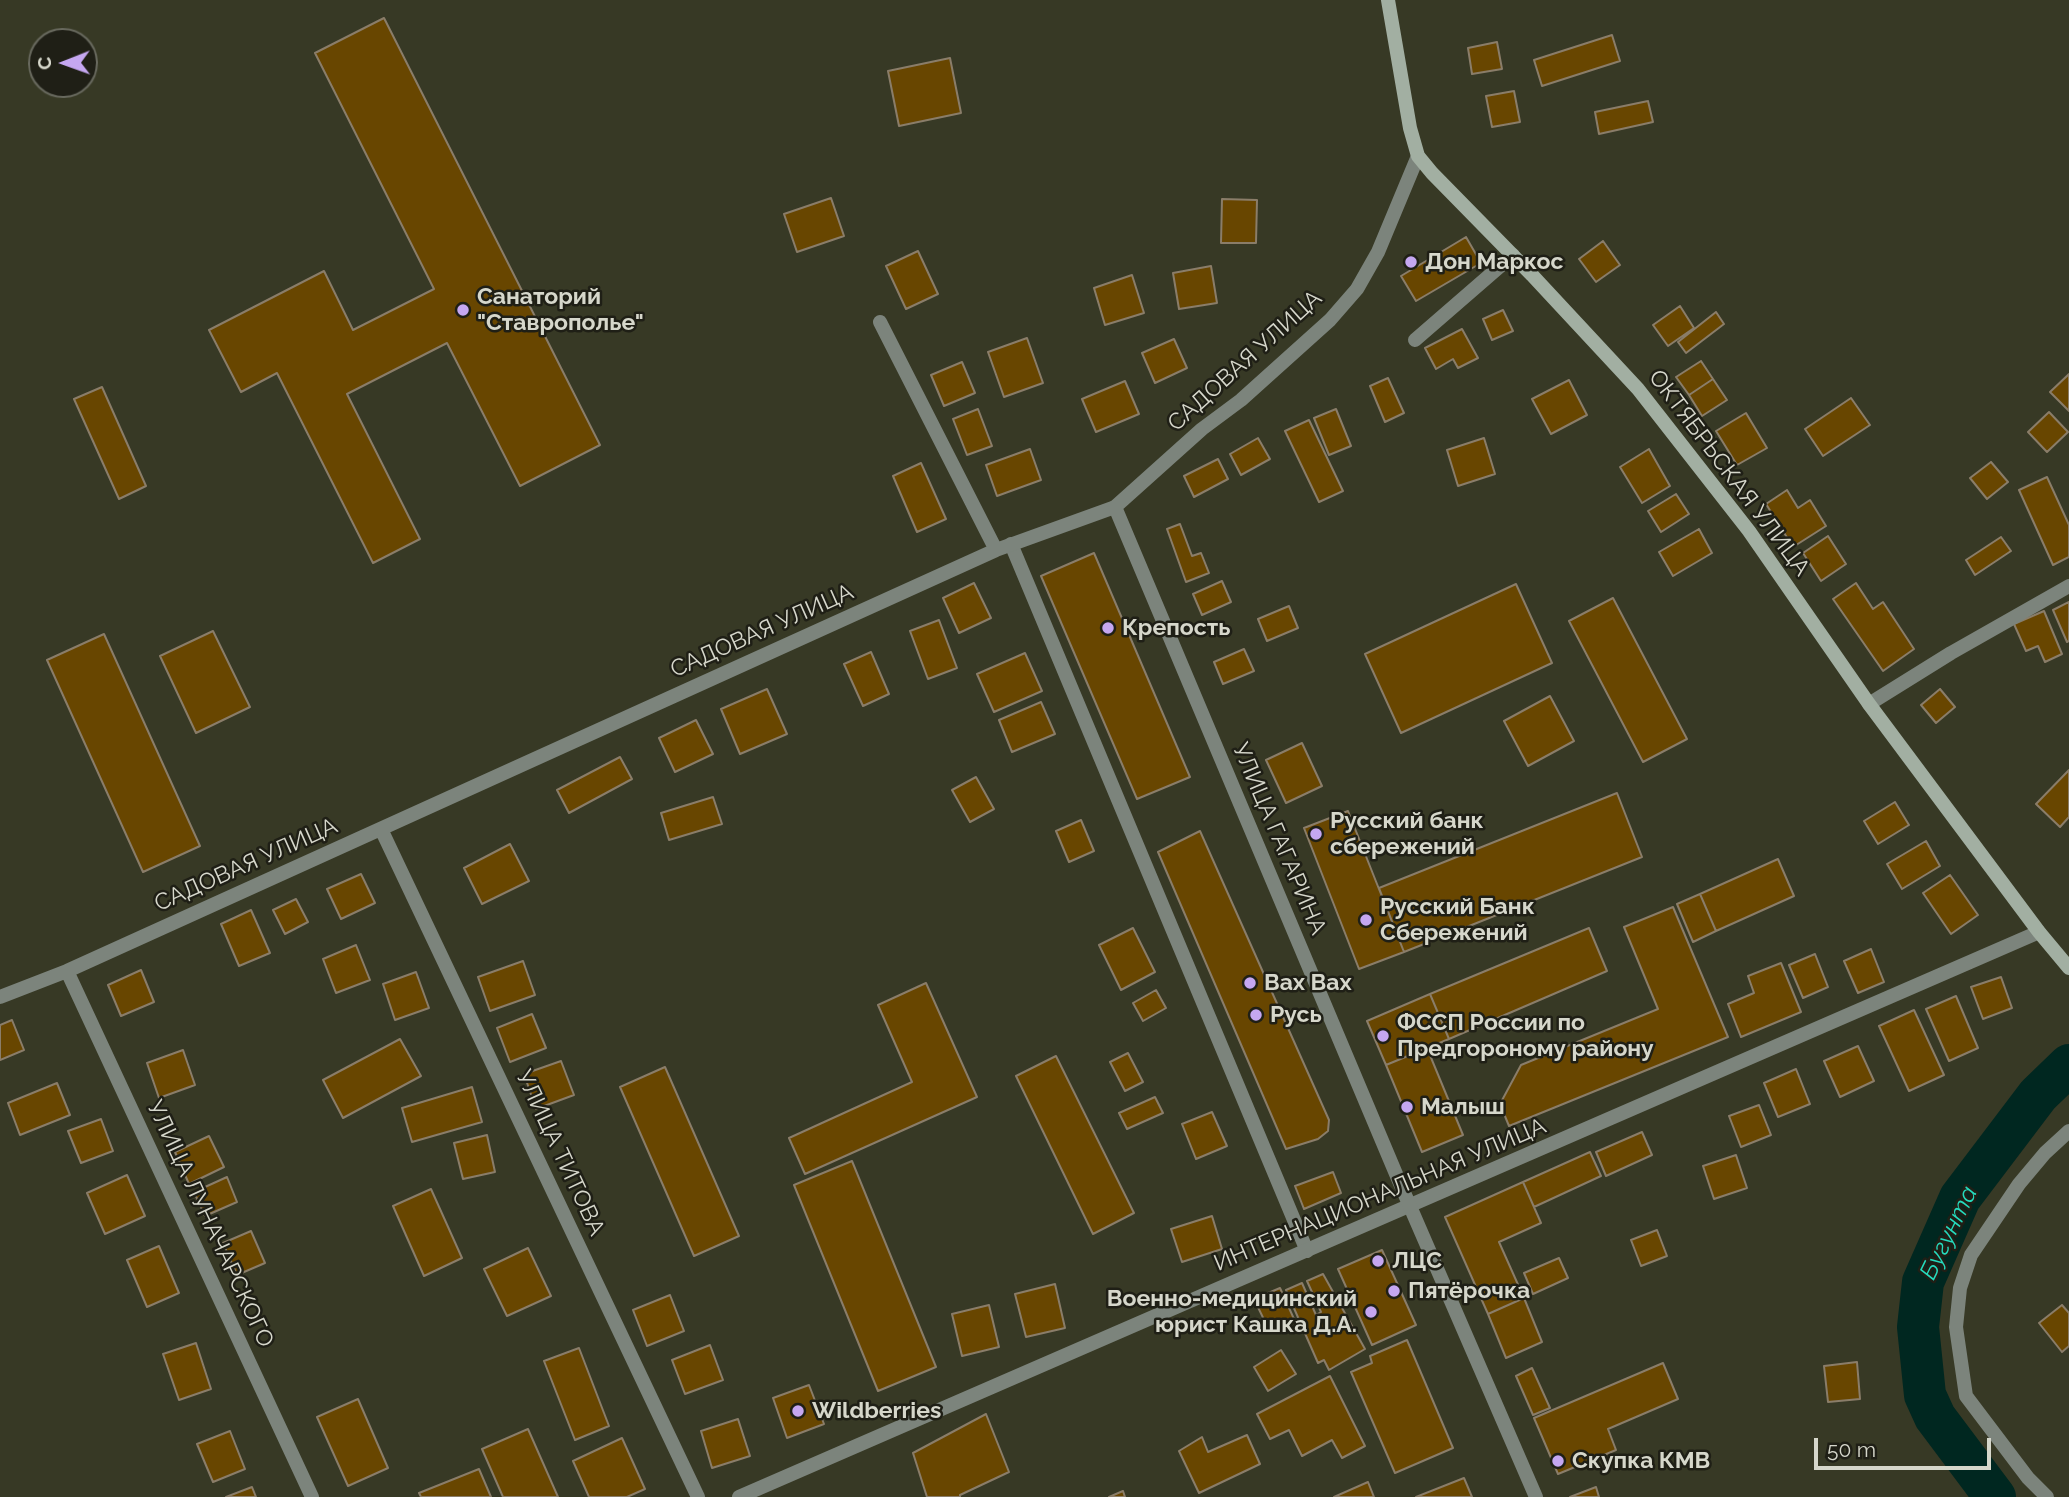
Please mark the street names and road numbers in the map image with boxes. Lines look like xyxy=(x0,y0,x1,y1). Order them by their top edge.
street label: САДОВАЯ УЛИЦА xyxy=(1162,285,1328,437)
street label: ОКТЯБРЬСКАЯ УЛИЦА xyxy=(1643,365,1815,581)
street label: САДОВАЯ УЛИЦА xyxy=(666,578,858,684)
street label: УЛИЦА ГАГАРИНА xyxy=(1226,739,1332,939)
street label: САДОВАЯ УЛИЦА xyxy=(150,812,342,918)
street label: УЛИЦА ТИТОВА xyxy=(510,1066,610,1240)
street label: УЛИЦА ЛУНАЧАРСКОГО xyxy=(141,1096,279,1352)
street label: ИНТЕРНАЦИОНАЛЬНАЯ УЛИЦА xyxy=(1210,1112,1550,1278)

